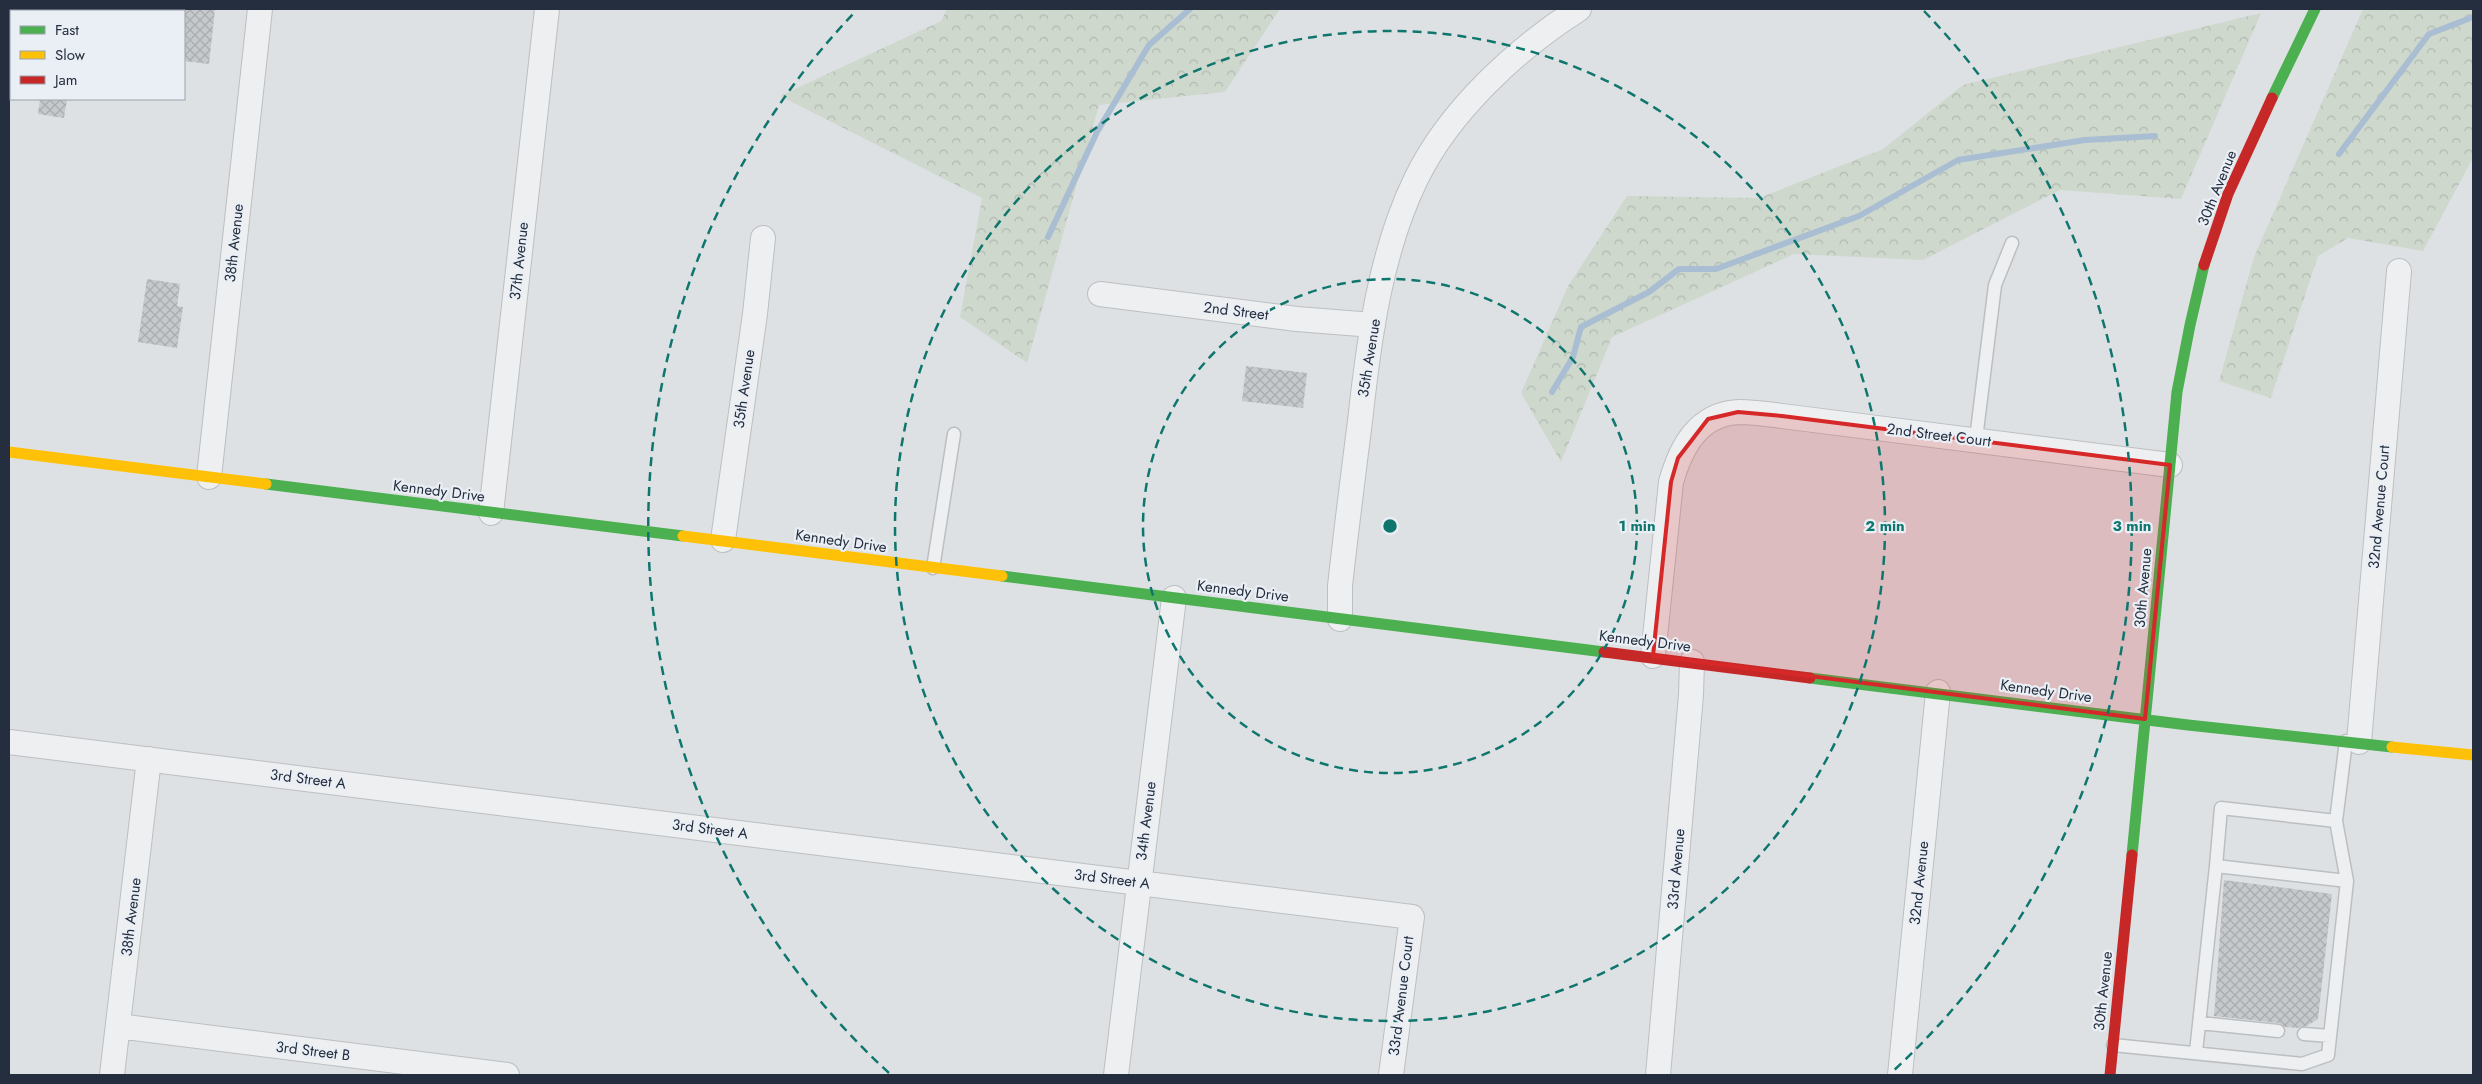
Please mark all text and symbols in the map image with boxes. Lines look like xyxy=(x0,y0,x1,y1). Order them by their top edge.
legend xyxy=(10,10,185,100)
text: Fast xyxy=(55,19,79,41)
text: Slow xyxy=(55,44,86,66)
text: Jam xyxy=(53,69,78,91)
street label: 30th Avenue xyxy=(2192,147,2242,229)
street label: 38th Avenue xyxy=(219,202,249,283)
street label: 37th Avenue xyxy=(504,221,534,301)
street label: 2nd Street xyxy=(1202,296,1270,326)
street label: 35th Avenue xyxy=(1352,317,1386,399)
street label: 35th Avenue xyxy=(728,348,760,430)
street label: 2nd Street Court xyxy=(1886,418,1993,452)
street label: 32nd Avenue Court xyxy=(2363,444,2395,570)
street label: Kennedy Drive xyxy=(392,474,486,508)
text: 1 min xyxy=(1618,515,1656,537)
text: 2 min xyxy=(1865,515,1905,537)
text: 3 min xyxy=(2113,515,2151,537)
centre of rings xyxy=(1381,517,1399,535)
street label: Kennedy Drive xyxy=(794,524,888,558)
street label: 30th Avenue xyxy=(2129,547,2157,629)
street label: Kennedy Drive xyxy=(1196,574,1290,608)
street label: Kennedy Drive xyxy=(1598,624,1692,658)
street label: Kennedy Drive xyxy=(1999,674,2093,708)
street label: 3rd Street A xyxy=(269,763,347,795)
street label: 34th Avenue xyxy=(1130,780,1162,862)
street label: 3rd Street A xyxy=(671,813,749,845)
street label: 33rd Avenue xyxy=(1661,827,1691,910)
street label: 32nd Avenue xyxy=(1904,840,1934,926)
street label: 3rd Street A xyxy=(1073,863,1151,895)
street label: 38th Avenue xyxy=(115,876,147,958)
street label: 33rd Avenue Court xyxy=(1383,934,1419,1057)
street label: 30th Avenue xyxy=(2088,950,2118,1032)
street label: 3rd Street B xyxy=(274,1036,352,1066)

